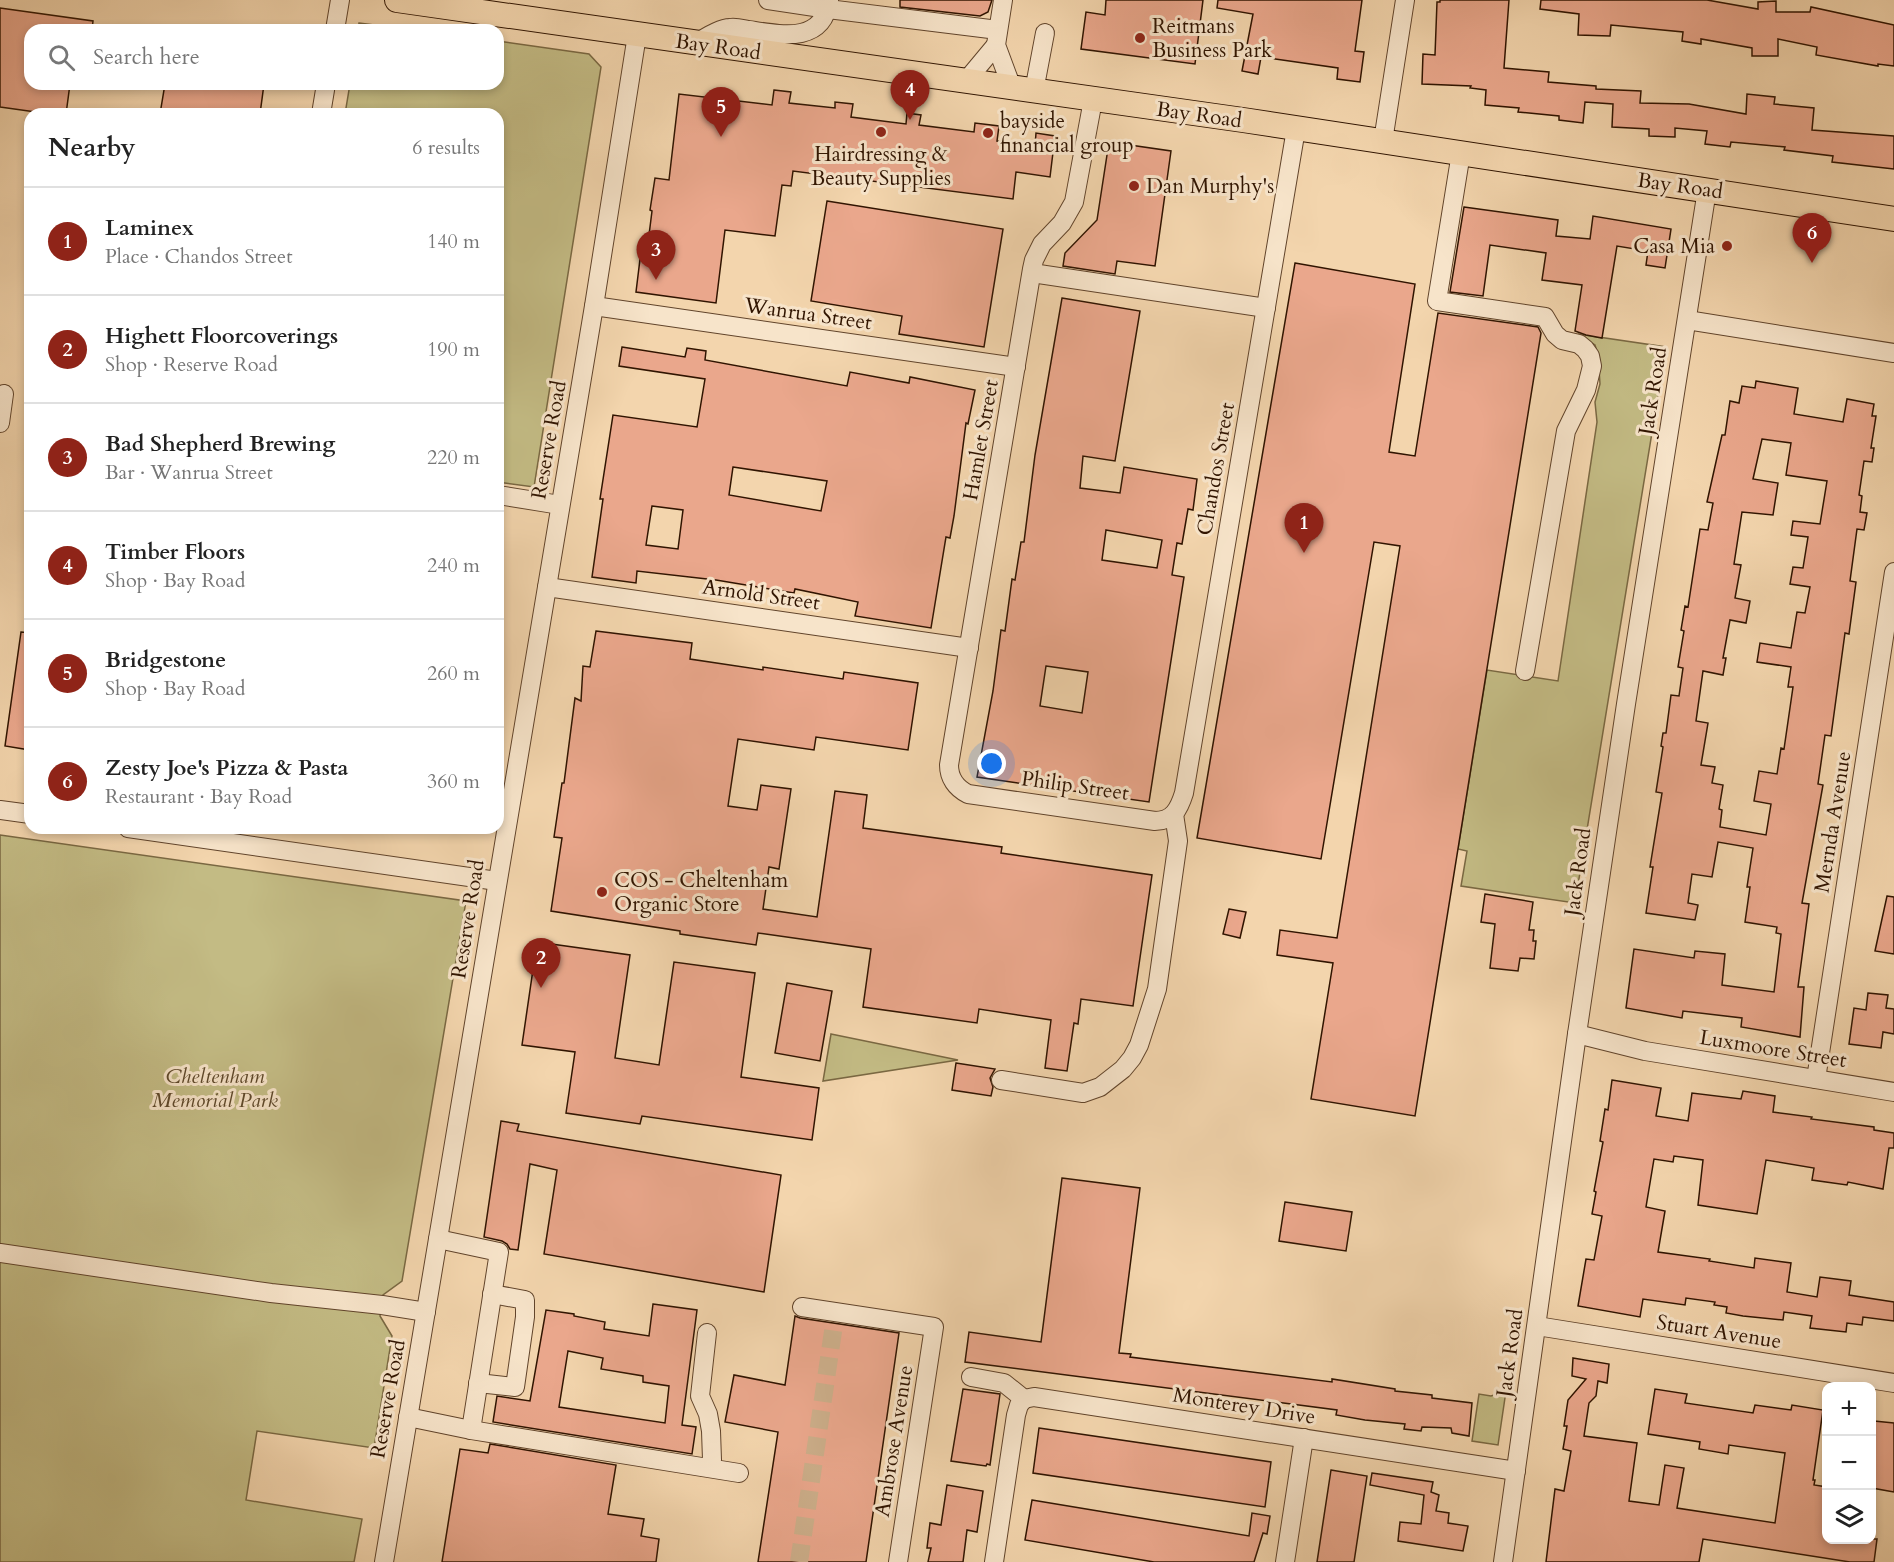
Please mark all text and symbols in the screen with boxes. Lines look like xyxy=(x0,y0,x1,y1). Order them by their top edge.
place label: Reitmans Business Park xyxy=(1152,12,1273,65)
search box xyxy=(24,24,504,90)
street label: Bay Road xyxy=(673,27,763,67)
marker: Reitmans Business Park xyxy=(1133,31,1147,45)
icon: search xyxy=(45,41,78,74)
text: Search here xyxy=(93,42,200,72)
pin: 4 xyxy=(890,70,930,120)
pin: 5 xyxy=(702,88,740,137)
street label: Bay Road xyxy=(1154,95,1244,135)
place label: bayside financial group xyxy=(1000,107,1134,160)
marker: Hairdressing & Beauty Supplies xyxy=(874,125,888,139)
marker: bayside financial group xyxy=(981,126,995,140)
text: Nearby xyxy=(48,130,136,165)
text: 6 results xyxy=(412,134,480,161)
place label: Hairdressing & Beauty Supplies xyxy=(811,140,951,193)
street label: Bay Road xyxy=(1635,166,1725,206)
place label: Dan Murphy's xyxy=(1146,172,1274,201)
marker: Dan Murphy's xyxy=(1127,179,1141,193)
text: Laminex xyxy=(105,213,194,243)
pin: 6 xyxy=(1792,214,1832,263)
text: 1 xyxy=(62,228,73,255)
text: 140 m xyxy=(427,228,480,255)
pin: 3 xyxy=(636,230,676,280)
place label: Casa Mia xyxy=(1633,232,1715,261)
marker: Casa Mia xyxy=(1720,239,1734,253)
text: Place · Chandos Street xyxy=(105,243,293,270)
street label: Wanrua Street xyxy=(741,291,874,337)
text: Highett Floorcoverings xyxy=(105,321,338,351)
text: 2 xyxy=(62,336,73,363)
text: 190 m xyxy=(427,336,480,363)
street label: Jack Road xyxy=(1631,345,1674,440)
text: Shop · Reserve Road xyxy=(105,351,278,378)
street label: Hamlet Street xyxy=(956,377,1006,503)
street label: Reserve Road xyxy=(524,378,574,502)
street label: Chandos Street xyxy=(1190,400,1242,538)
text: Bad Shepherd Brewing xyxy=(105,429,335,459)
text: 3 xyxy=(62,444,73,471)
text: 220 m xyxy=(427,444,480,471)
text: Bar · Wanrua Street xyxy=(105,459,273,486)
pin: 1 xyxy=(1284,504,1324,553)
text: Timber Floors xyxy=(105,537,245,567)
text: 4 xyxy=(62,552,73,579)
text: 240 m xyxy=(427,552,480,579)
text: Shop · Bay Road xyxy=(105,567,245,594)
street label: Arnold Street xyxy=(700,572,822,618)
text: Bridgestone xyxy=(105,645,226,675)
text: 5 xyxy=(62,660,73,687)
text: 260 m xyxy=(427,660,480,687)
text: Shop · Bay Road xyxy=(105,675,245,702)
your location xyxy=(977,749,1006,778)
street label: Mernda Avenue xyxy=(1808,749,1858,895)
text: Zesty Joe's Pizza & Pasta xyxy=(105,753,349,783)
street label: Philip Street xyxy=(1019,764,1131,808)
text: 6 xyxy=(62,768,73,795)
text: 360 m xyxy=(427,768,480,795)
text: Restaurant · Bay Road xyxy=(105,783,292,810)
street label: Jack Road xyxy=(1557,826,1599,921)
street label: Reserve Road xyxy=(444,857,492,981)
place label: COS - Cheltenham Organic Store xyxy=(614,866,789,919)
marker: COS - Cheltenham Organic Store xyxy=(595,885,609,899)
pin: 2 xyxy=(522,938,560,988)
street label: Luxmoore Street xyxy=(1697,1023,1849,1075)
park label: Cheltenham Memorial Park xyxy=(152,1062,279,1115)
street label: Jack Road xyxy=(1489,1307,1531,1402)
street label: Stuart Avenue xyxy=(1655,1308,1783,1356)
street label: Reserve Road xyxy=(363,1337,413,1461)
street label: Ambrose Avenue xyxy=(868,1363,920,1519)
street label: Monterey Drive xyxy=(1171,1380,1317,1432)
map controls xyxy=(1822,1382,1876,1544)
button: + xyxy=(1822,1382,1876,1436)
button: − xyxy=(1822,1436,1876,1490)
button: layers xyxy=(1822,1490,1876,1544)

